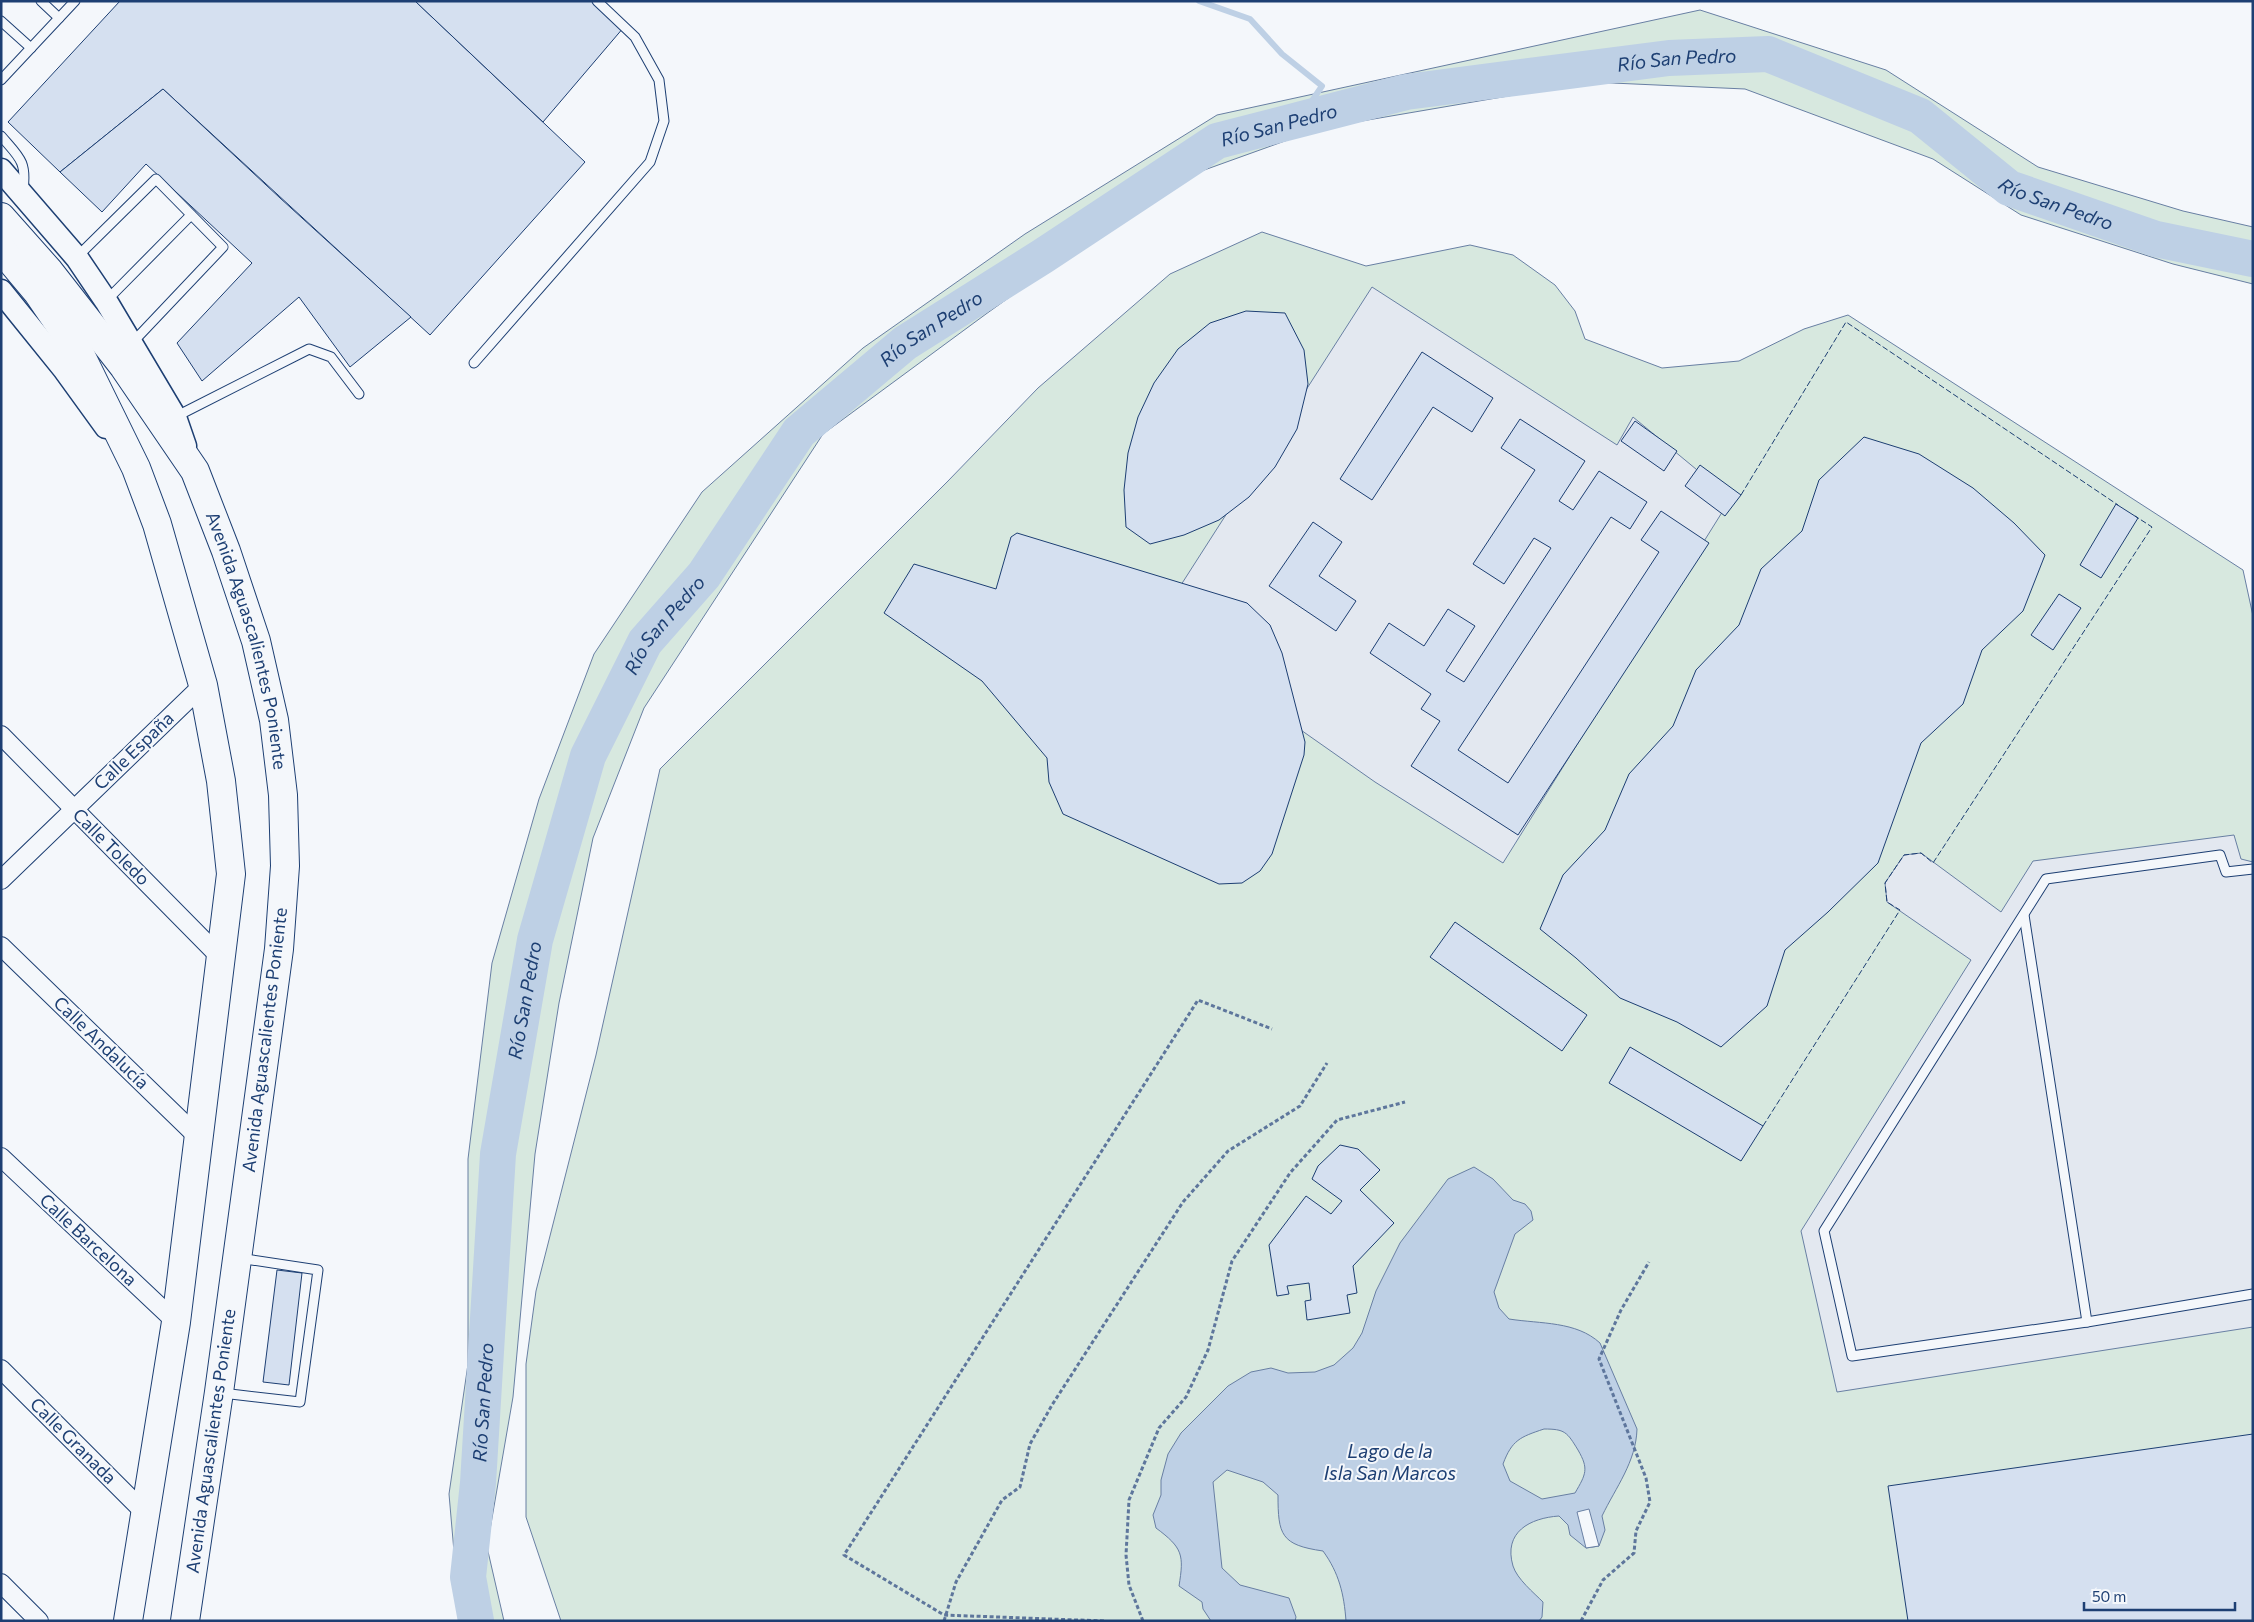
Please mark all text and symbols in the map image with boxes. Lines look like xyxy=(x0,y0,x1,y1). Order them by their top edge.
water label: Río San Pedro xyxy=(1616,43,1737,76)
water label: Río San Pedro xyxy=(1218,98,1340,151)
water label: Río San Pedro xyxy=(1994,172,2116,234)
water label: Río San Pedro xyxy=(874,285,987,371)
street label: Avenida Aguascalientes Poniente xyxy=(202,508,292,771)
water label: Río San Pedro xyxy=(619,570,709,678)
street label: Calle España xyxy=(89,707,178,794)
street label: Calle Toledo xyxy=(69,803,155,889)
street label: Avenida Aguascalientes Poniente xyxy=(237,906,291,1174)
water label: Río San Pedro xyxy=(503,939,546,1061)
street label: Calle Andalucía xyxy=(49,991,154,1093)
street label: Calle Barcelona xyxy=(35,1189,142,1290)
street label: Avenida Aguascalientes Poniente xyxy=(181,1307,239,1574)
water label: Río San Pedro xyxy=(467,1342,498,1463)
street label: Calle Granada xyxy=(26,1393,121,1488)
water label: Lago de la Isla San Marcos xyxy=(1324,1439,1457,1484)
scale bar xyxy=(2084,1580,2235,1612)
text: 50 m xyxy=(2092,1587,2126,1605)

